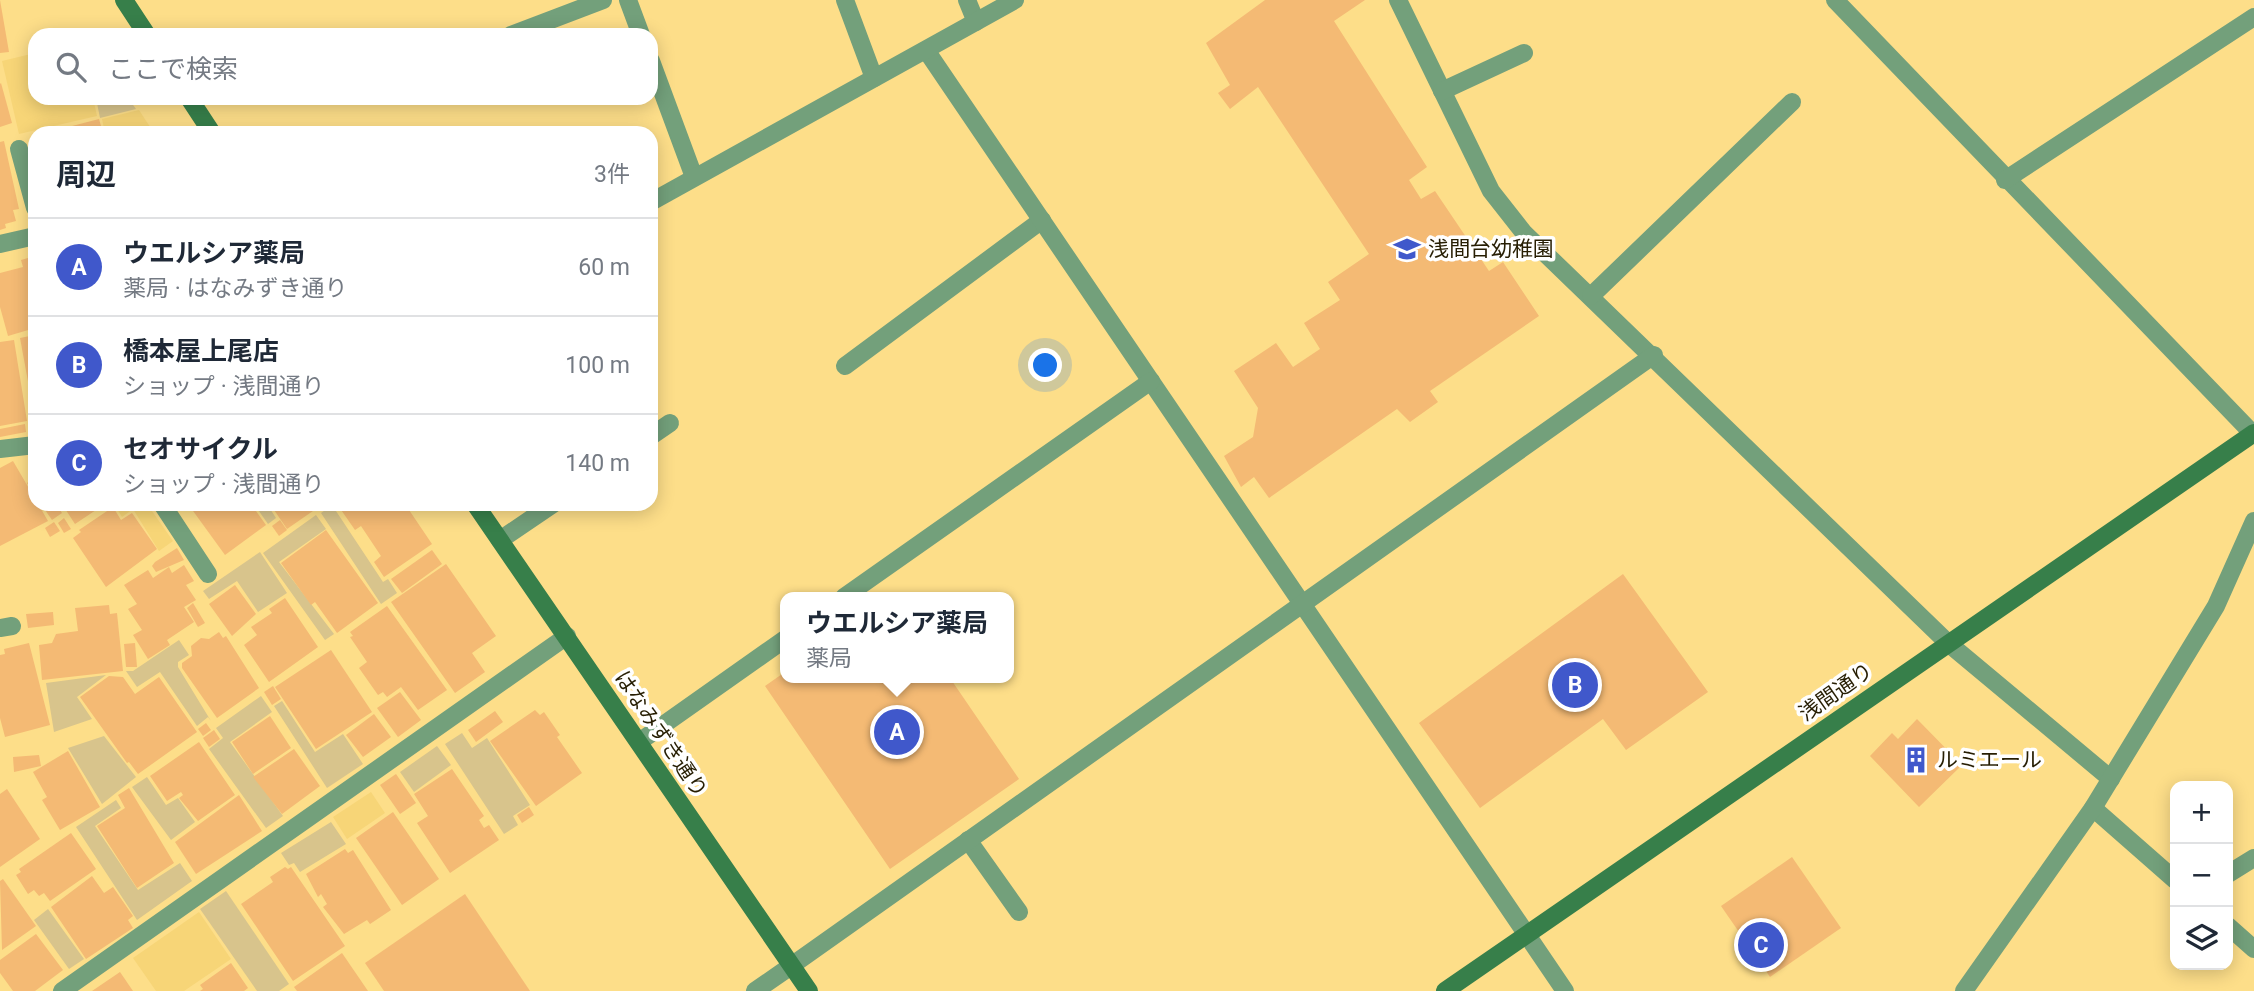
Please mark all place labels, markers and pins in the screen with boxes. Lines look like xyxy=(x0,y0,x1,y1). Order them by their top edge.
school or university icon: 浅間台幼稚園 xyxy=(1392,234,1422,264)
place label: 浅間台幼稚園 xyxy=(1428,237,1554,261)
pin: B xyxy=(1552,659,1598,711)
pin: A xyxy=(874,706,920,758)
building icon: ルミエール xyxy=(1901,745,1931,775)
place label: ルミエール xyxy=(1937,748,2042,772)
pin: C xyxy=(1738,919,1784,971)

